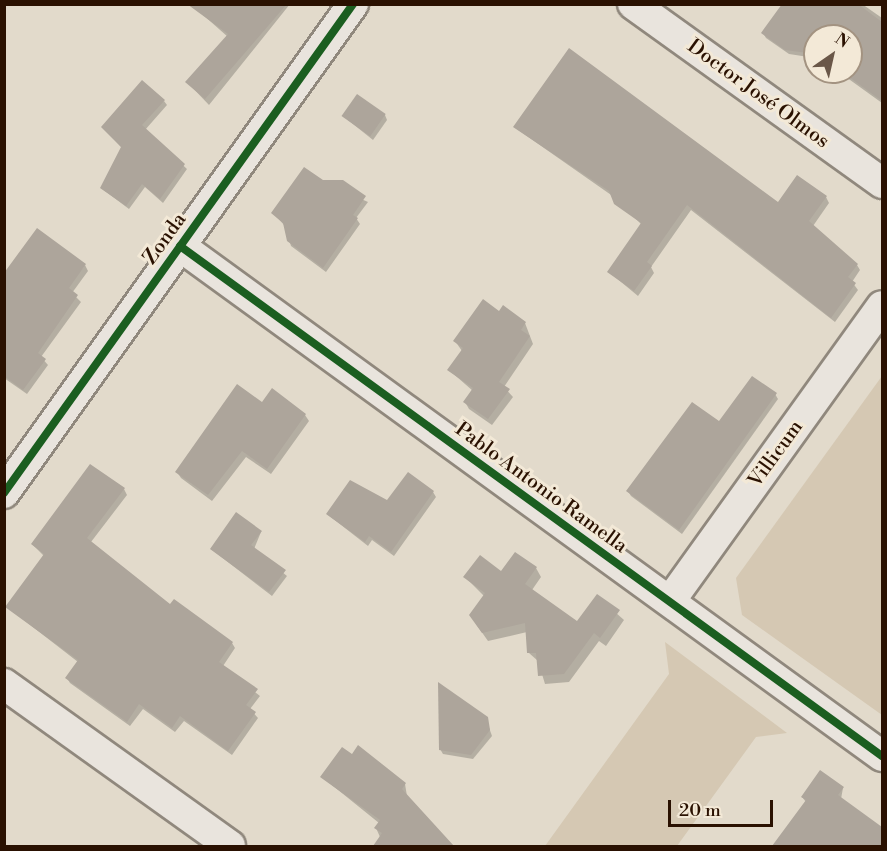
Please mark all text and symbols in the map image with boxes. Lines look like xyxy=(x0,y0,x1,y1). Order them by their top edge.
north arrow xyxy=(803,24,863,84)
text: N xyxy=(831,29,853,53)
street label: Doctor José Olmos xyxy=(682,34,834,154)
street label: Zonda xyxy=(138,209,192,269)
street label: Villicum xyxy=(744,416,808,492)
street label: Pablo Antonio Ramella xyxy=(450,417,632,559)
scale bar xyxy=(671,788,776,826)
text: 20 m xyxy=(679,799,721,822)

